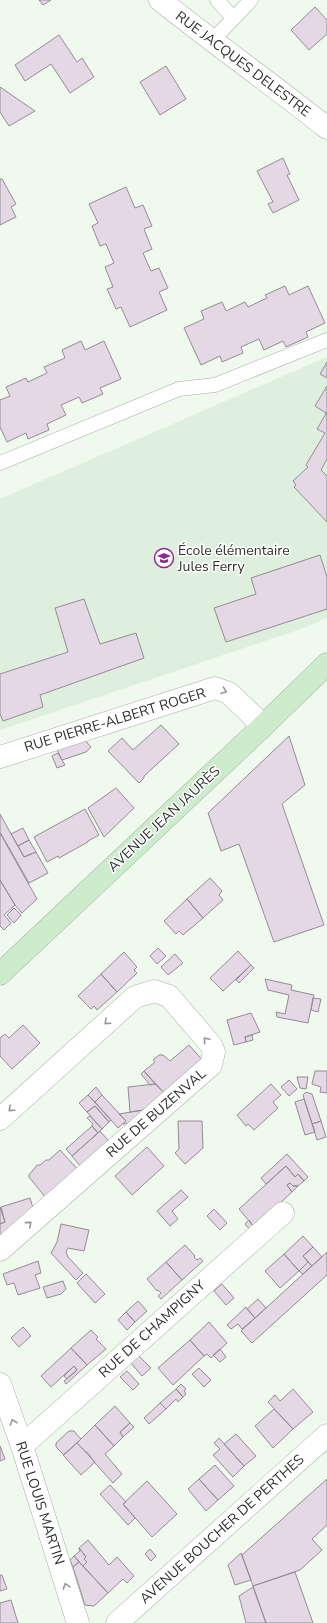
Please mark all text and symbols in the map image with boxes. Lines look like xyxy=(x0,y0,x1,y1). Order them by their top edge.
street label: RUE JACQUES DELESTRE xyxy=(172,7,314,121)
place label: École élémentaire Jules Ferry xyxy=(177,541,290,576)
school or university icon: École élémentaire Jules Ferry xyxy=(153,547,175,569)
street label: RUE PIERRE-ALBERT ROGER xyxy=(22,683,208,757)
one-way arrow xyxy=(220,686,227,695)
street label: AVENUE JEAN JAURÈS xyxy=(104,762,225,876)
one-way arrow xyxy=(105,1017,112,1024)
one-way arrow xyxy=(204,1037,211,1044)
street label: RUE DE BUZENVAL xyxy=(102,1064,210,1162)
one-way arrow xyxy=(8,1105,16,1112)
one-way arrow xyxy=(25,1222,32,1229)
street label: RUE DE CHAMPIGNY xyxy=(95,1276,210,1382)
one-way arrow xyxy=(9,1419,18,1426)
street label: RUE LOUIS MARTIN xyxy=(11,1439,69,1567)
street label: AVENUE BOUCHER DE PERTHES xyxy=(136,1450,309,1608)
one-way arrow xyxy=(62,1583,71,1590)

